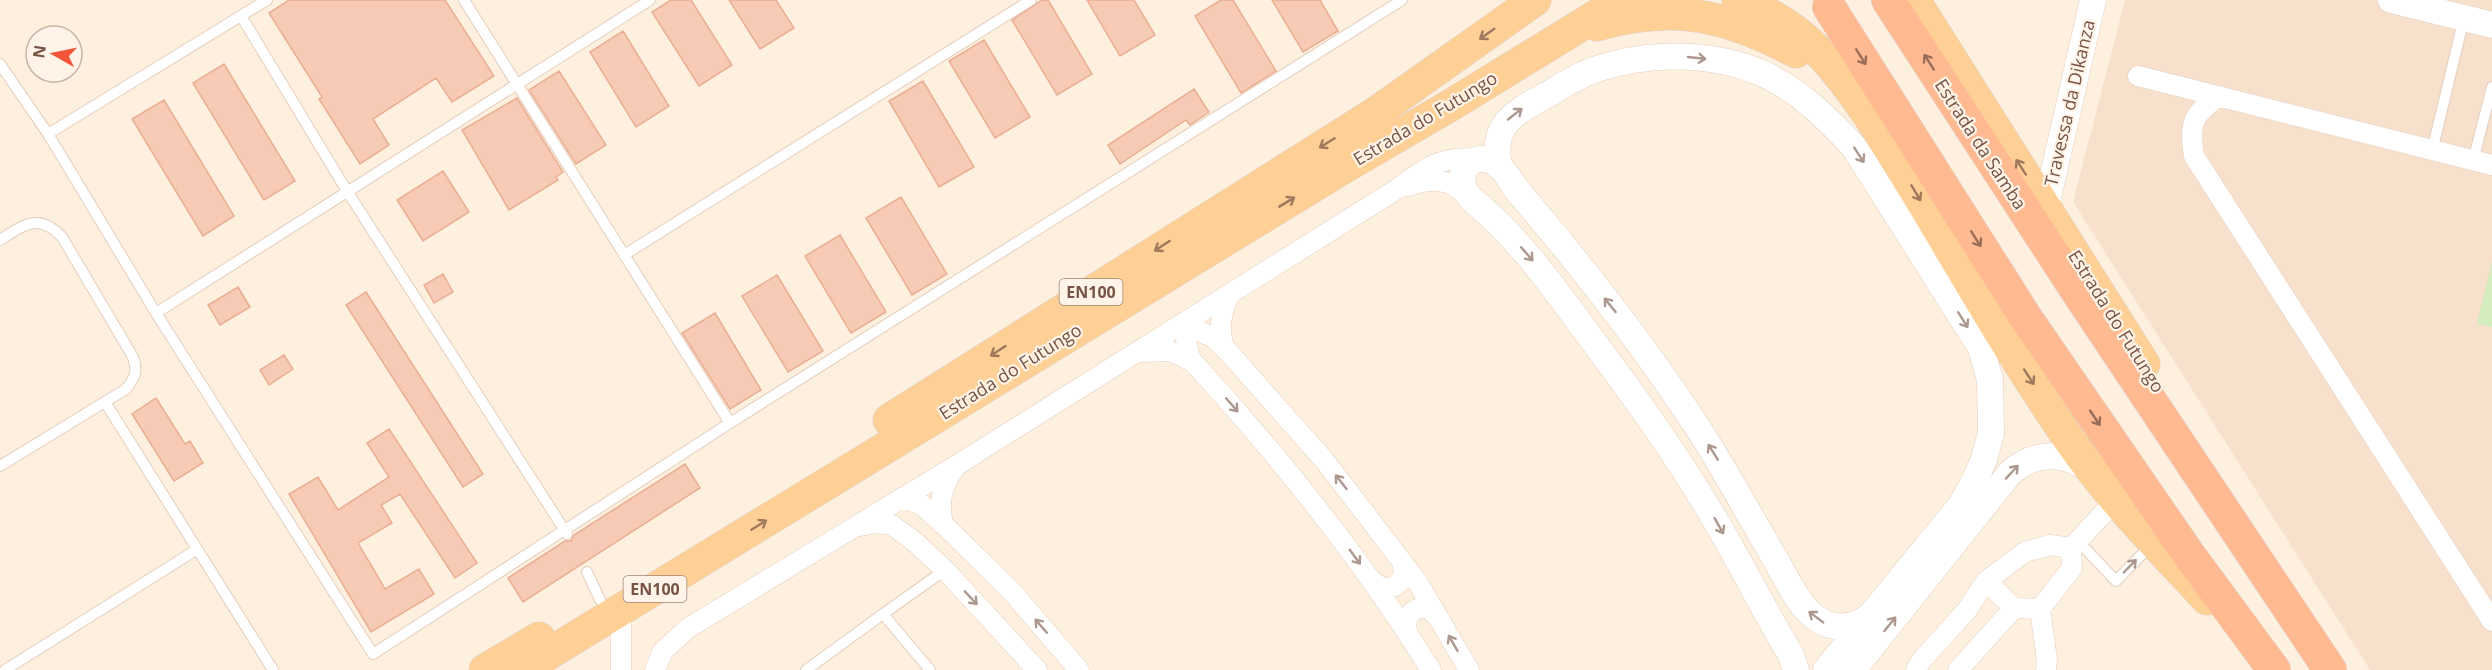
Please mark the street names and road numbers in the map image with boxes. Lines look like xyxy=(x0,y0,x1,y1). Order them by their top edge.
street label: Travessa da Dikanza xyxy=(2038,17,2100,189)
street label: Estrada do Futungo xyxy=(1349,65,1501,171)
street label: Estrada da Samba xyxy=(1930,74,2032,214)
street label: Estrada do Futungo xyxy=(2063,245,2171,397)
road number: EN100 xyxy=(1060,279,1122,305)
street label: Estrada do Futungo xyxy=(934,317,1086,425)
road number: EN100 xyxy=(624,576,686,602)

